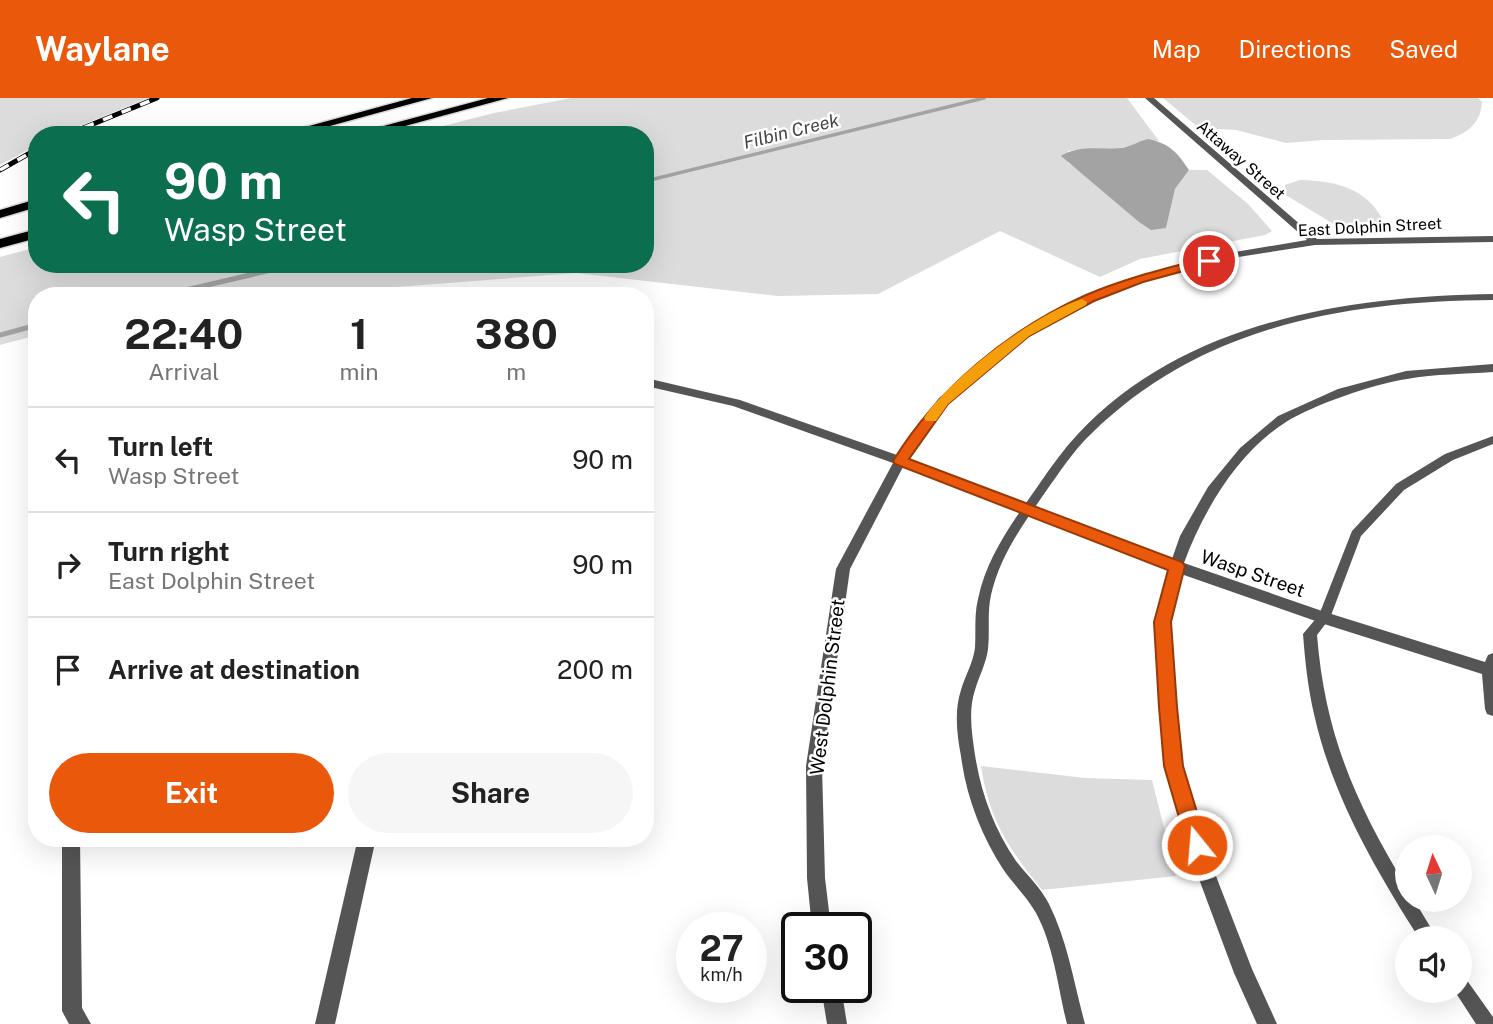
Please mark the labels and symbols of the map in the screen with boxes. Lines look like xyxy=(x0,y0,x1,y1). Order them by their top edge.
water label: Filbin Creek xyxy=(741,109,841,153)
street label: Attaway Street xyxy=(1193,117,1289,203)
street label: East Dolphin Street xyxy=(1298,214,1442,240)
pin xyxy=(1179,231,1239,291)
street label: Wasp Street xyxy=(1198,545,1308,601)
street label: West Dolphin Street xyxy=(805,598,849,776)
position arrow xyxy=(1160,808,1234,882)
north arrow xyxy=(1395,835,1472,912)
speed limit sign: 30 xyxy=(781,912,872,1003)

